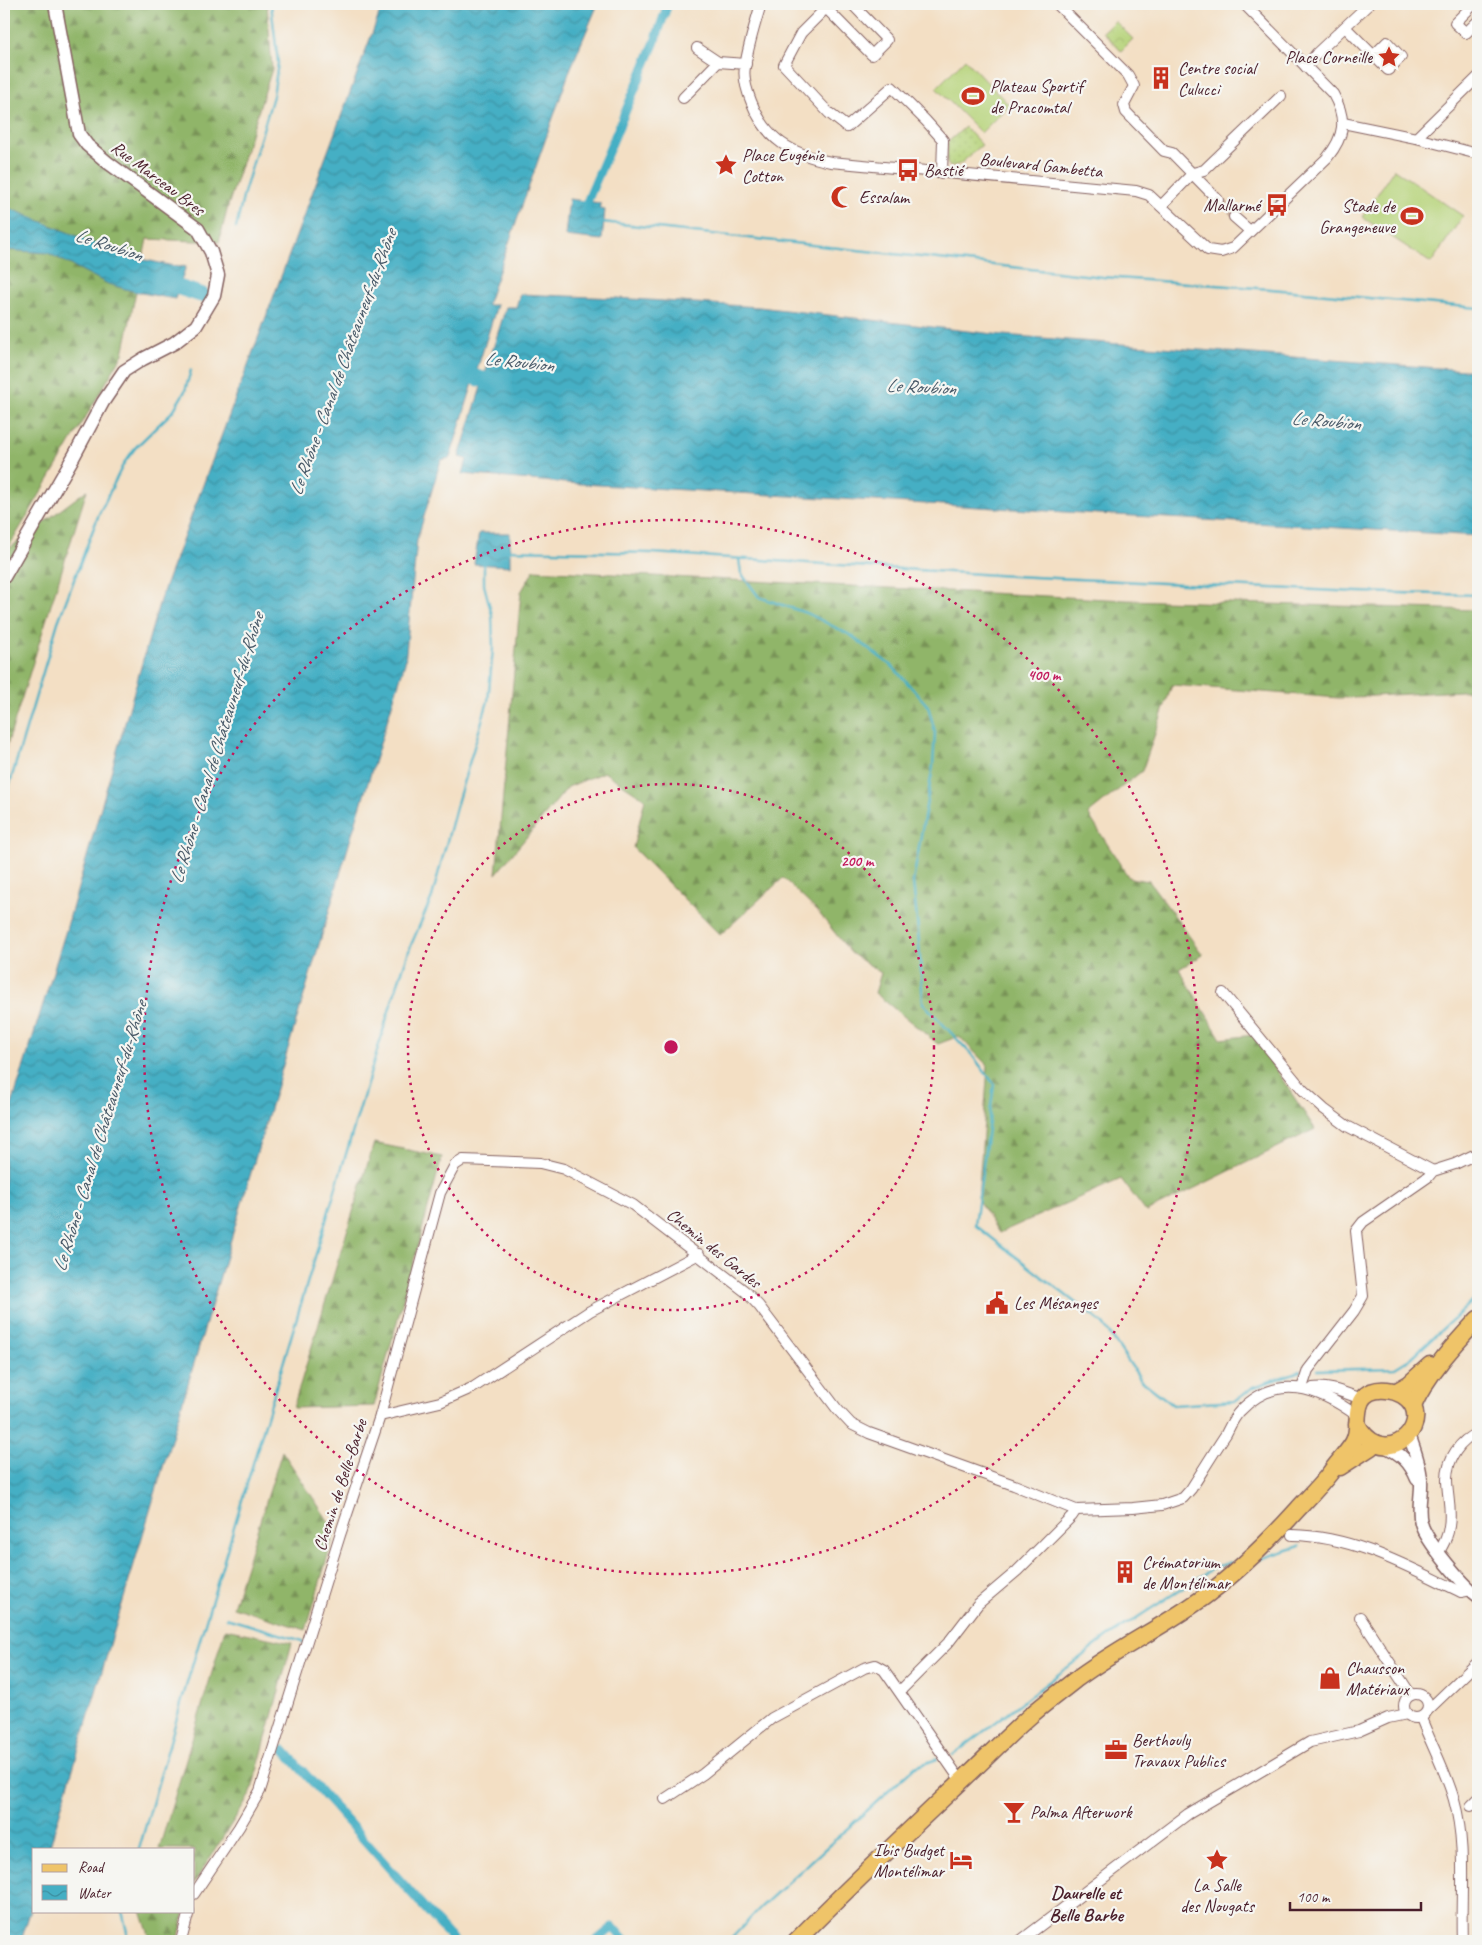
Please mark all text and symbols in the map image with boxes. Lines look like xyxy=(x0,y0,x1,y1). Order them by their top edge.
place icon: Place Corneille xyxy=(1376,44,1402,70)
place label: Place Corneille xyxy=(1285,46,1373,68)
place label: Centre social Culucci xyxy=(1178,57,1258,100)
building icon: Centre social Culucci xyxy=(1148,65,1174,91)
place label: Plateau Sportif de Pracomtal xyxy=(990,75,1087,118)
sports icon: Plateau Sportif de Pracomtal xyxy=(960,83,986,109)
street label: Rue Marceau Bres xyxy=(107,136,210,221)
place label: Place Eugénie Cotton xyxy=(742,144,825,187)
street label: Boulevard Gambetta xyxy=(978,148,1105,183)
place icon: Place Eugénie Cotton xyxy=(713,152,739,178)
bus stop icon: Bastié xyxy=(895,157,921,183)
place label: Bastié xyxy=(924,159,966,181)
mosque icon: Essalam xyxy=(829,184,855,210)
place label: Essalam xyxy=(859,186,911,208)
bus stop icon: Mallarmé xyxy=(1264,192,1290,218)
place label: Mallarmé xyxy=(1203,194,1263,216)
place label: Stade de Grangeneuve xyxy=(1319,195,1396,238)
sports icon: Stade de Grangeneuve xyxy=(1399,203,1425,229)
water label: Le Roubion xyxy=(72,223,147,267)
water label: Le Rhône - Canal de Châteauneuf-du-Rhône xyxy=(284,224,403,499)
water label: Le Roubion xyxy=(483,346,556,378)
water label: Le Roubion xyxy=(886,373,958,401)
water label: Le Roubion xyxy=(1290,406,1363,436)
water label: Le Rhône - Canal de Châteauneuf-du-Rhône xyxy=(164,608,270,886)
text: 400 m xyxy=(1028,666,1062,685)
text: 200 m xyxy=(841,852,875,871)
water label: Le Rhône - Canal de Châteauneuf-du-Rhône xyxy=(47,996,153,1274)
centre of rings xyxy=(662,1038,680,1056)
street label: Chemin des Gardes xyxy=(662,1203,767,1294)
public building icon: Les Mésanges xyxy=(984,1290,1010,1316)
place label: Les Mésanges xyxy=(1014,1292,1099,1314)
street label: Chemin de Belle-Barbe xyxy=(308,1415,372,1554)
place label: Crématorium de Montélimar xyxy=(1142,1551,1231,1594)
building icon: Crématorium de Montélimar xyxy=(1112,1559,1138,1585)
place label: Chausson Matériaux xyxy=(1346,1657,1410,1700)
shop icon: Chausson Matériaux xyxy=(1317,1665,1343,1691)
place label: Berthouly Travaux Publics xyxy=(1132,1729,1227,1772)
office icon: Berthouly Travaux Publics xyxy=(1103,1737,1129,1763)
bar icon: Palma Afterwork xyxy=(1001,1799,1027,1825)
place label: Palma Afterwork xyxy=(1030,1801,1133,1823)
place label: Ibis Budget Montélimar xyxy=(874,1839,946,1882)
hotel icon: Ibis Budget Montélimar xyxy=(948,1847,974,1873)
place icon: La Salle des Nougats xyxy=(1204,1847,1230,1873)
legend xyxy=(32,1848,195,1912)
text: Road xyxy=(78,1858,105,1877)
place label: La Salle des Nougats xyxy=(1180,1874,1256,1917)
scale bar xyxy=(1290,1880,1421,1912)
district label: Daurelle et Belle Barbe xyxy=(1049,1881,1124,1927)
text: Water xyxy=(78,1884,112,1903)
text: 100 m xyxy=(1297,1888,1331,1907)

